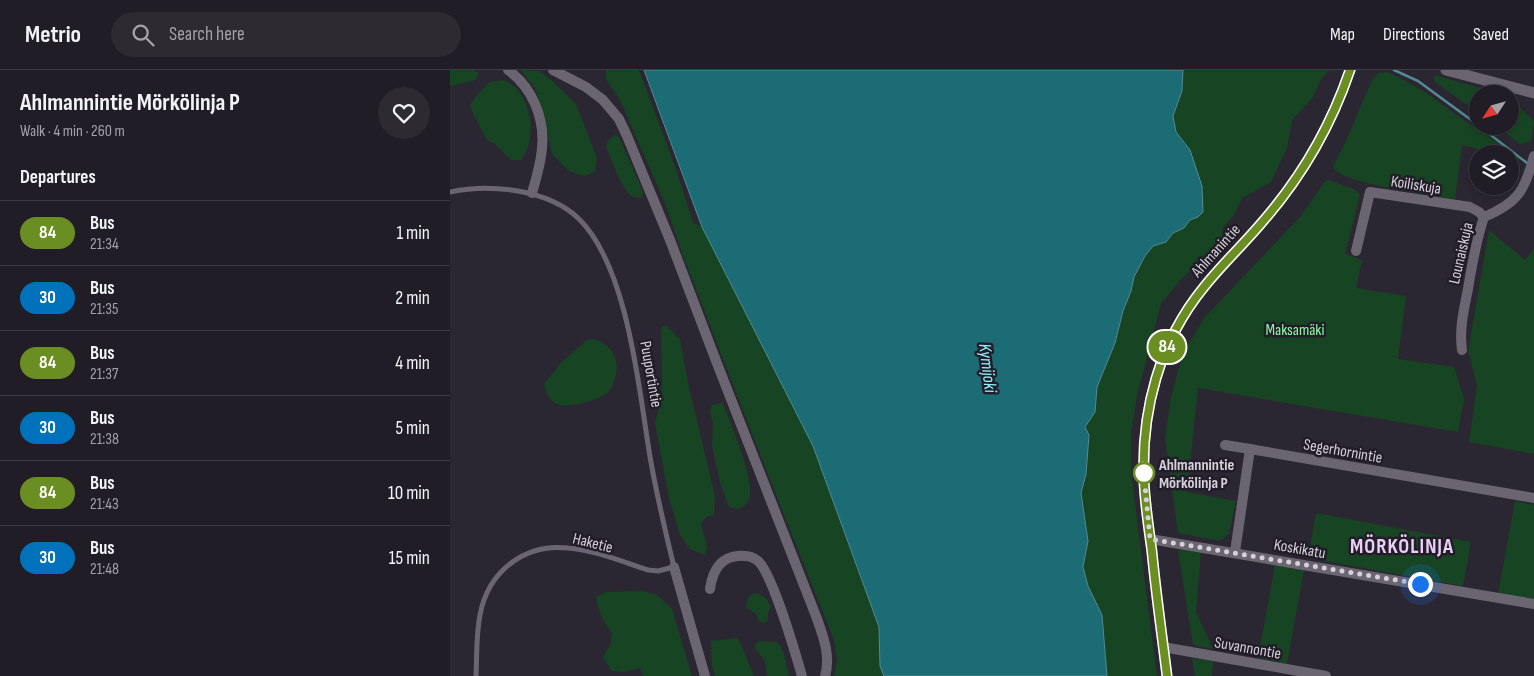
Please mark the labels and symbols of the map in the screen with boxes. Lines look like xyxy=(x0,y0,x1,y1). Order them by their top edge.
north arrow xyxy=(1469,85,1519,135)
street label: Koiliskuja xyxy=(1389,172,1442,199)
street label: Ahlmanintie xyxy=(1187,221,1245,282)
street label: Lounaiskuja xyxy=(1445,221,1478,286)
park label: Maksamäki xyxy=(1266,321,1324,340)
line badge: 84 xyxy=(1144,331,1190,363)
street label: Puuportintie xyxy=(635,339,666,409)
water label: Kymijoki xyxy=(974,342,1001,395)
street label: Segerhornintie xyxy=(1302,435,1384,468)
place label: Ahlmannintie Mörkölinja P xyxy=(1158,456,1234,493)
marker: Ahlmannintie Mörkölinja P xyxy=(1133,462,1155,484)
street label: Haketie xyxy=(571,529,615,558)
district label: MÖRKÖLINJA xyxy=(1350,534,1454,559)
street label: Koskikatu xyxy=(1272,536,1327,563)
your location xyxy=(1408,572,1433,597)
street label: Suvannontie xyxy=(1213,633,1282,664)

